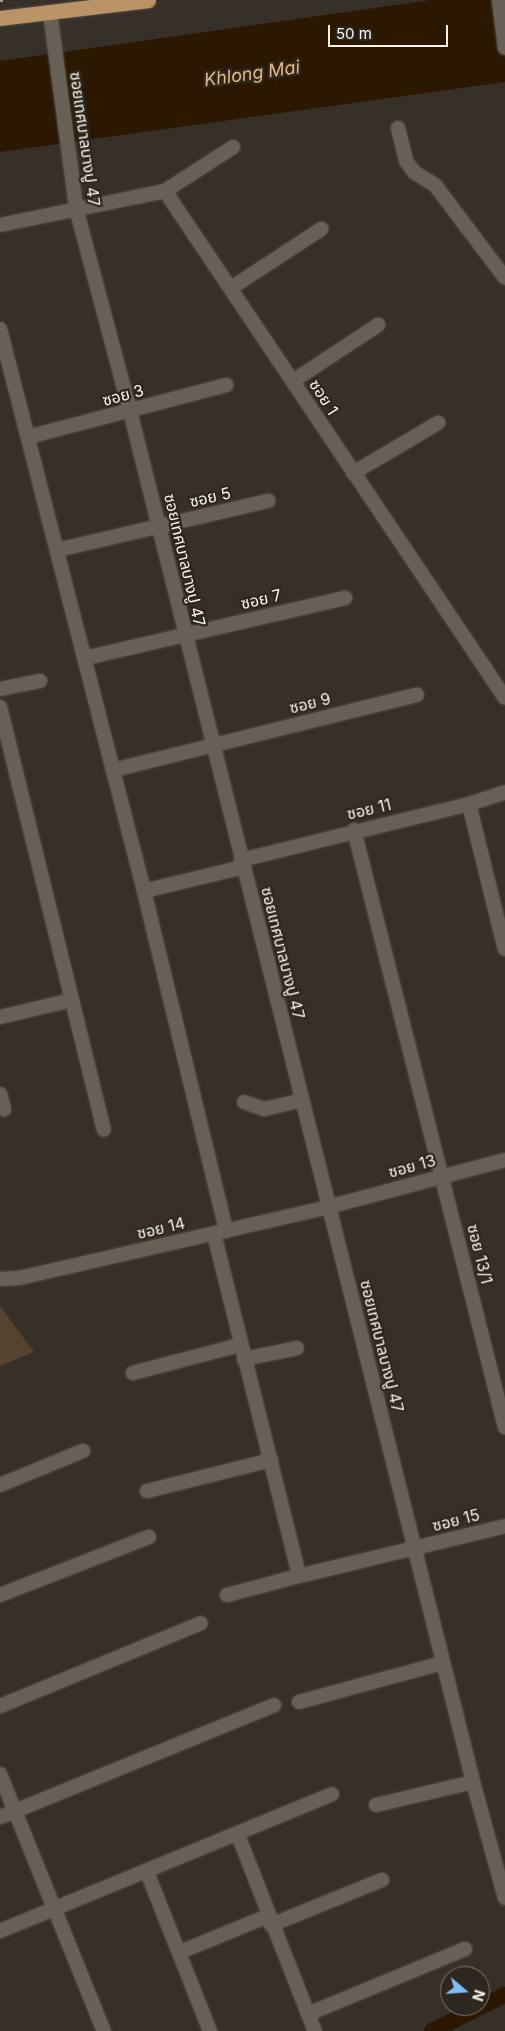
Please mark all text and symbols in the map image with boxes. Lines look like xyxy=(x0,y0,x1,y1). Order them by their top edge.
scale bar xyxy=(330,15,450,47)
text: 50 m xyxy=(336,24,372,43)
water label: Khlong Mai xyxy=(203,57,301,91)
street label: ซอยเทศบาลบางปู 47 xyxy=(66,70,104,208)
street label: ซอย 1 xyxy=(305,376,343,418)
street label: ซอย 3 xyxy=(100,380,146,410)
street label: ซอย 5 xyxy=(187,483,233,511)
street label: ซอยเทศบาลบางปู 47 xyxy=(160,492,210,628)
street label: ซอย 7 xyxy=(239,585,283,613)
street label: ซอย 9 xyxy=(287,689,333,717)
street label: ซอย 11 xyxy=(345,795,393,823)
street label: ซอยเทศบาลบางปู 47 xyxy=(257,885,309,1021)
street label: ซอย 13 xyxy=(386,1150,438,1182)
street label: ซอย 14 xyxy=(135,1213,187,1243)
street label: ซอย 13/1 xyxy=(463,1222,497,1286)
street label: ซอยเทศบาลบางปู 47 xyxy=(356,1278,408,1414)
street label: ซอย 15 xyxy=(430,1505,482,1535)
north arrow xyxy=(440,1966,490,2016)
text: N xyxy=(469,1988,489,2003)

